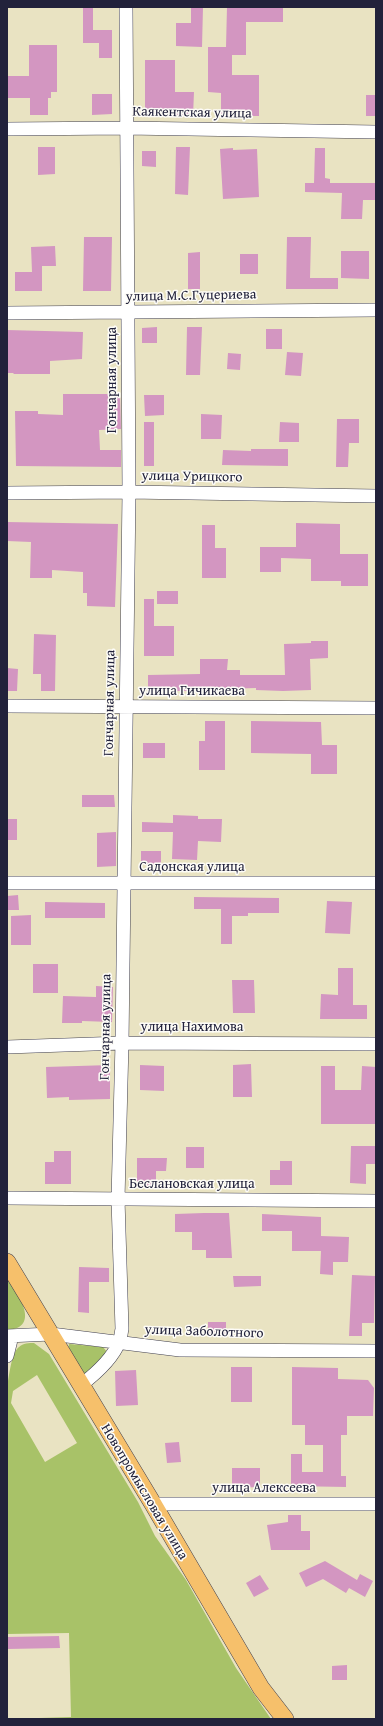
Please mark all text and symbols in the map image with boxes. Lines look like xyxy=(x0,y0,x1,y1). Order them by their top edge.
street label: Каякентская улица xyxy=(132,104,252,122)
street label: улица М.С.Гуцериева xyxy=(126,286,256,306)
street label: Гончарная улица xyxy=(104,327,120,433)
street label: улица Урицкого xyxy=(141,468,243,486)
street label: Гончарная улица xyxy=(101,650,119,756)
street label: улица Гичикаева xyxy=(139,683,245,699)
street label: Садонская улица xyxy=(139,859,245,875)
street label: Гончарная улица xyxy=(97,974,115,1080)
street label: улица Нахимова xyxy=(141,1019,243,1035)
street label: Беслановская улица xyxy=(129,1176,255,1192)
street label: улица Заболотного xyxy=(144,1322,264,1342)
street label: Новопромысловая улица xyxy=(97,1421,191,1563)
street label: улица Алексеева xyxy=(212,1480,316,1496)

